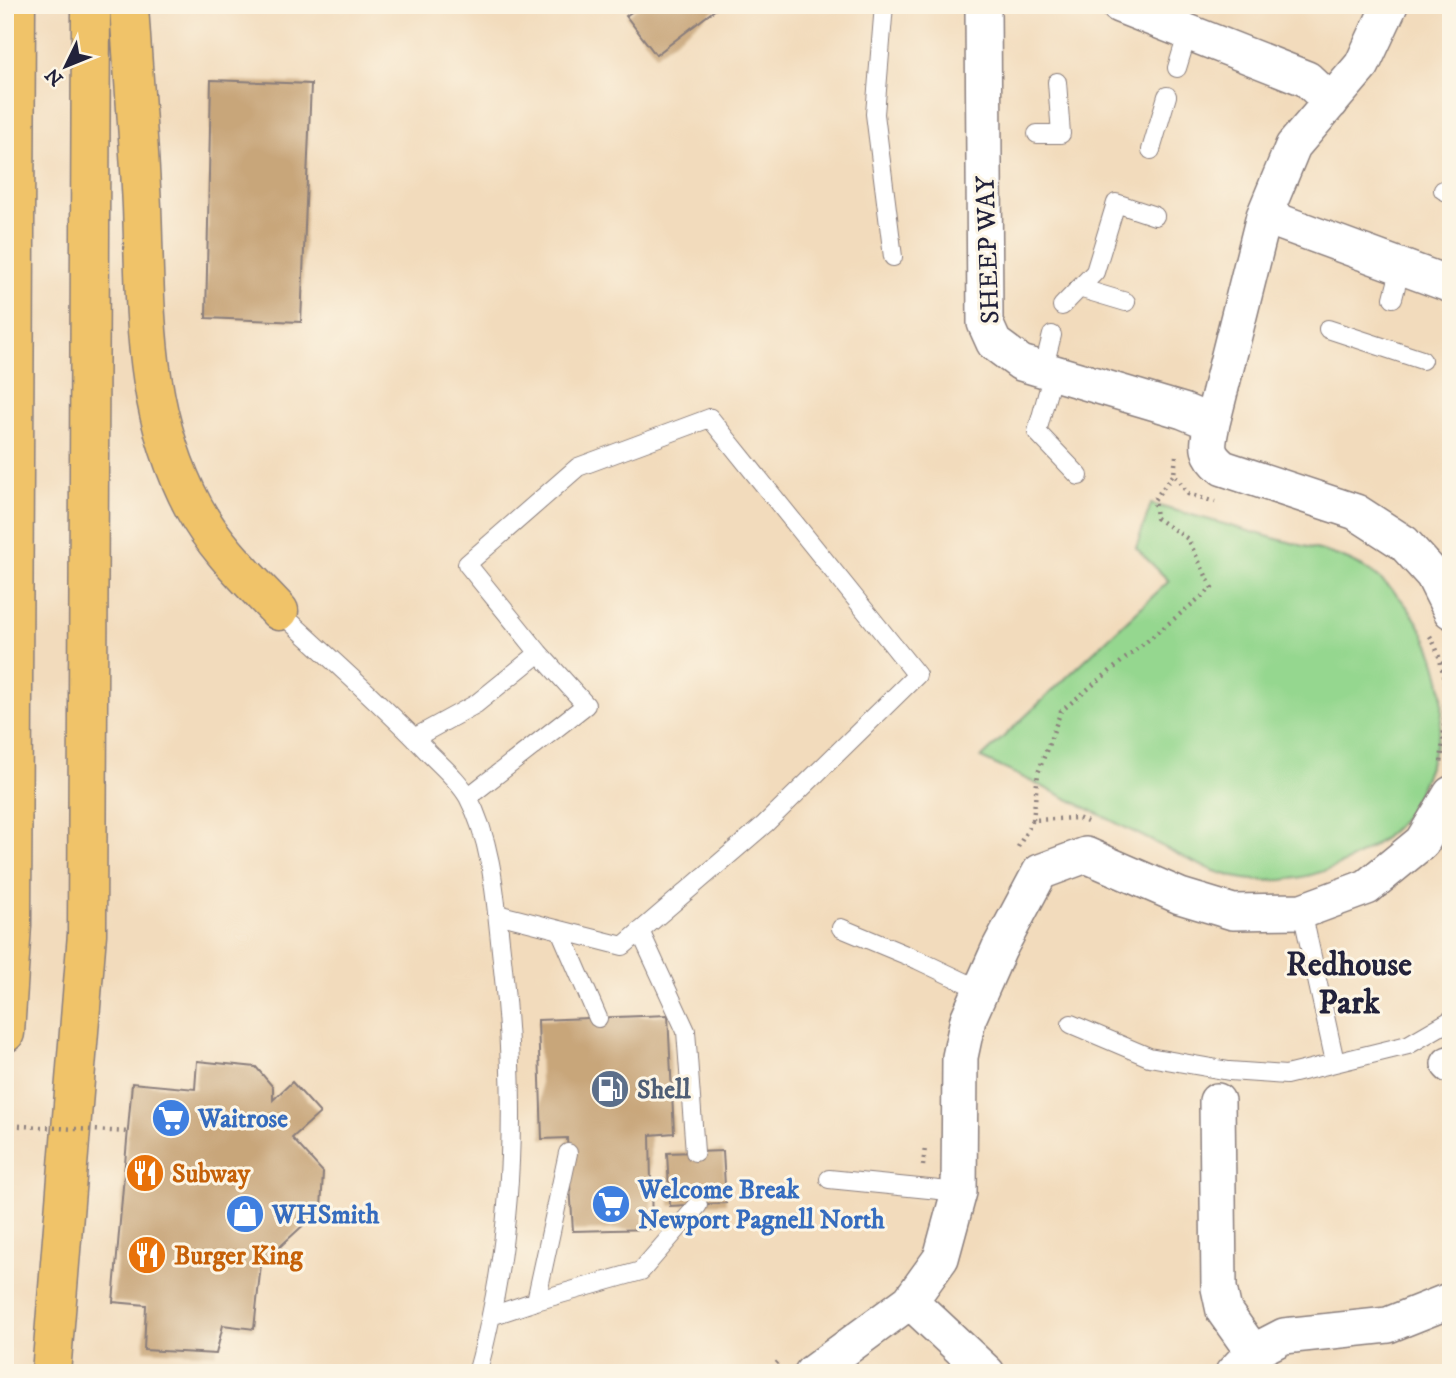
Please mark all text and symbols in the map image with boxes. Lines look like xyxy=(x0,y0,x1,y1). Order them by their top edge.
north arrow xyxy=(32,32,102,102)
text: N xyxy=(41,63,68,90)
street label: SHEEP WAY xyxy=(969,175,1008,325)
district label: Redhouse Park xyxy=(1286,945,1412,1024)
fuel station icon: Shell xyxy=(589,1068,631,1110)
place label: Shell xyxy=(637,1074,692,1107)
supermarket icon: Waitrose xyxy=(150,1097,192,1139)
place label: Waitrose xyxy=(197,1103,288,1136)
restaurant icon: Subway xyxy=(124,1152,166,1194)
place label: Subway xyxy=(172,1158,251,1191)
place label: Welcome Break Newport Pagnell North xyxy=(637,1174,885,1237)
supermarket icon: Welcome Break Newport Pagnell North xyxy=(590,1183,632,1225)
shop icon: WHSmith xyxy=(224,1193,266,1235)
place label: WHSmith xyxy=(271,1199,380,1232)
restaurant icon: Burger King xyxy=(126,1234,168,1276)
place label: Burger King xyxy=(174,1240,304,1273)

